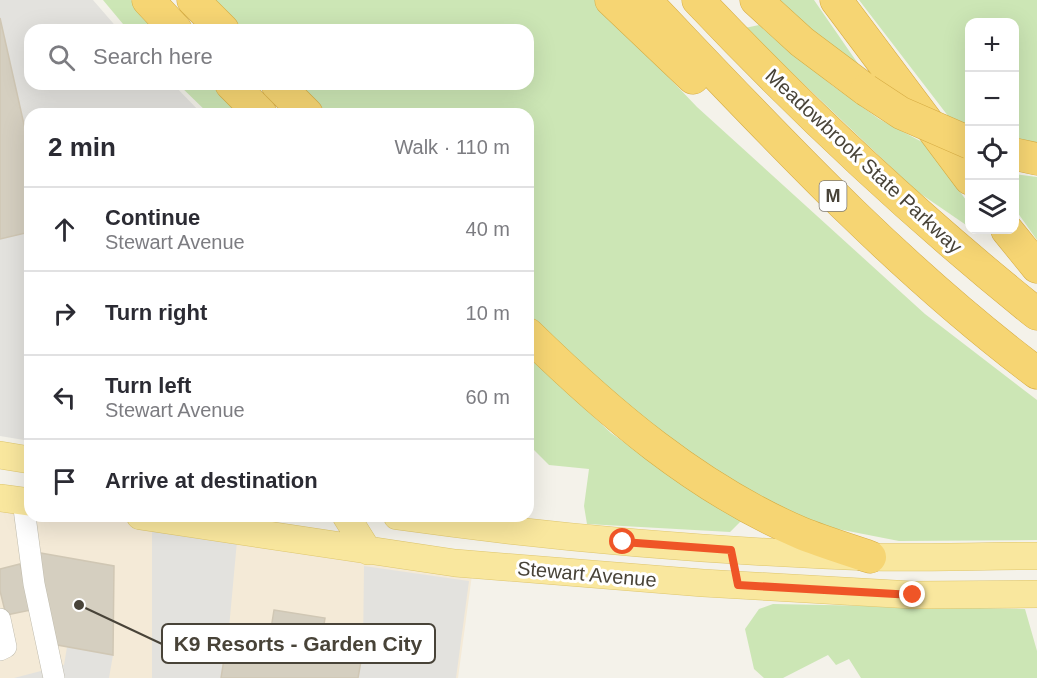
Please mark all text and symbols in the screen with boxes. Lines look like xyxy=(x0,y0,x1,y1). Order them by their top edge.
map controls xyxy=(965,18,1019,234)
button: + xyxy=(965,18,1019,72)
search box xyxy=(24,24,534,90)
icon: search xyxy=(45,41,78,74)
text: Search here xyxy=(93,44,213,69)
street label: Meadowbrook State Parkway xyxy=(761,64,967,258)
button: − xyxy=(965,72,1019,126)
button: locate xyxy=(965,126,1019,180)
text: 2 min xyxy=(48,132,116,162)
text: Walk · 110 m xyxy=(394,136,510,158)
button: layers xyxy=(965,180,1019,234)
road number: M xyxy=(820,181,846,211)
text: Continue xyxy=(105,205,200,230)
icon: ahead xyxy=(48,213,81,246)
text: 40 m xyxy=(466,218,510,240)
text: Stewart Avenue xyxy=(105,231,245,253)
icon: right xyxy=(48,297,81,330)
text: Turn right xyxy=(105,300,207,325)
text: 10 m xyxy=(466,302,510,324)
text: Turn left xyxy=(105,373,191,398)
icon: left xyxy=(48,381,81,414)
text: 60 m xyxy=(466,386,510,408)
text: Stewart Avenue xyxy=(105,399,245,421)
icon: arrive xyxy=(48,465,81,498)
text: Arrive at destination xyxy=(105,468,318,493)
route start xyxy=(609,528,635,554)
street label: Stewart Avenue xyxy=(516,557,658,591)
route end xyxy=(899,581,925,607)
callout: K9 Resorts - Garden City xyxy=(162,624,435,663)
text: K9 Resorts - Garden City xyxy=(174,632,423,655)

